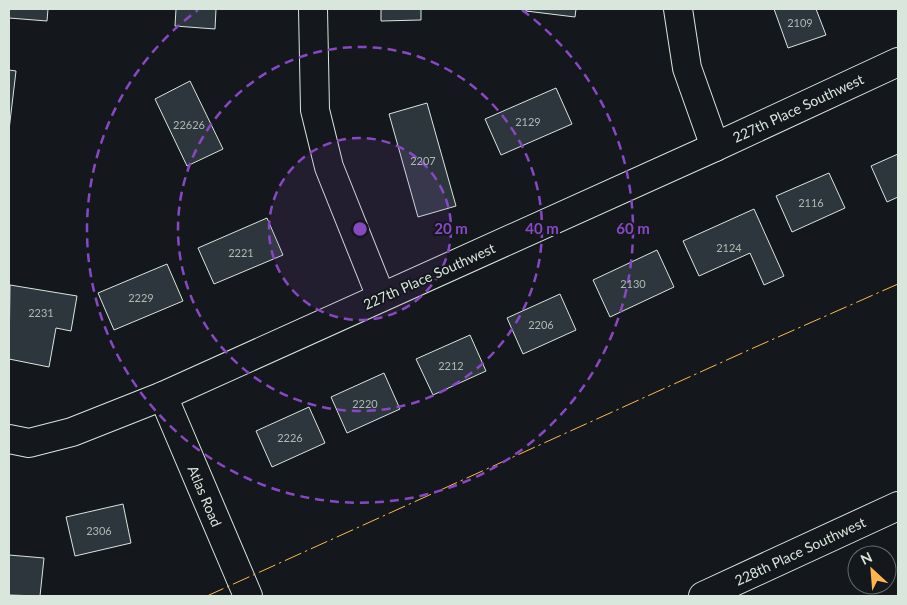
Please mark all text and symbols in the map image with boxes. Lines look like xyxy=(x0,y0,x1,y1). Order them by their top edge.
house number: 2109 xyxy=(787,16,813,29)
street label: 227th Place Southwest xyxy=(730,70,866,146)
house number: 2129 xyxy=(515,115,541,128)
house number: 22626 xyxy=(173,118,205,131)
house number: 2207 xyxy=(410,154,436,167)
house number: 2116 xyxy=(798,196,824,209)
text: 20 m xyxy=(434,219,468,237)
text: 40 m xyxy=(525,219,559,237)
text: 60 m xyxy=(616,219,650,237)
centre of rings xyxy=(351,220,369,238)
street label: 227th Place Southwest xyxy=(360,239,498,313)
house number: 2124 xyxy=(716,241,742,254)
house number: 2221 xyxy=(228,246,254,259)
house number: 2130 xyxy=(620,277,646,290)
house number: 2229 xyxy=(128,291,154,304)
house number: 2231 xyxy=(28,306,54,319)
house number: 2206 xyxy=(528,318,554,331)
house number: 2212 xyxy=(438,359,464,372)
house number: 2220 xyxy=(352,397,378,410)
house number: 2226 xyxy=(277,431,303,444)
street label: Atlas Road xyxy=(184,463,226,529)
street label: 228th Place Southwest xyxy=(732,513,868,589)
house number: 2306 xyxy=(86,524,112,537)
north arrow xyxy=(847,545,897,595)
text: N xyxy=(858,548,875,568)

